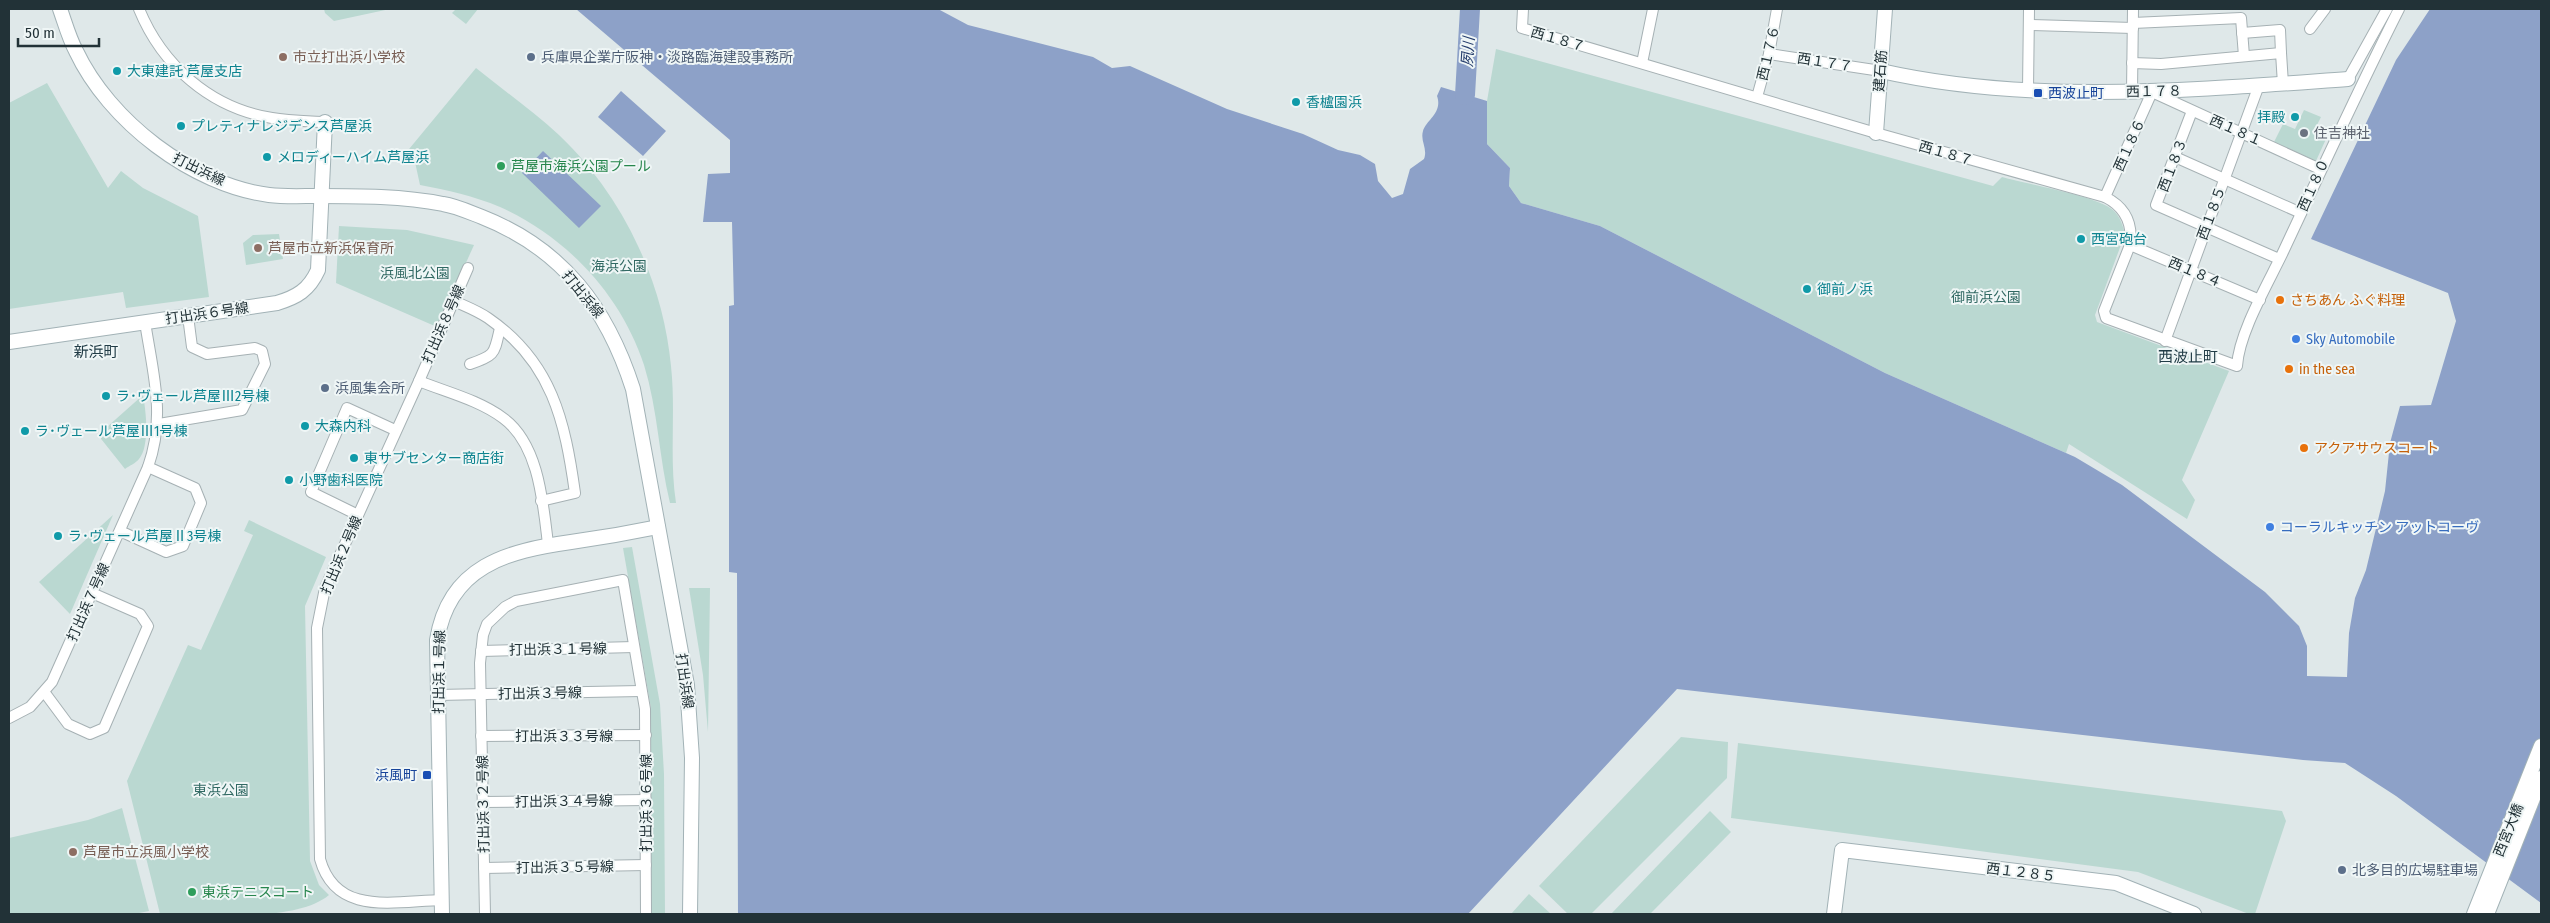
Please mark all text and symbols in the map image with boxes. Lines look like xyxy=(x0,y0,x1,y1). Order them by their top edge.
scale bar xyxy=(18,15,99,47)
text: 50 m xyxy=(25,24,55,42)
street label: 西１８７ xyxy=(1529,24,1587,55)
street label: 西１７６ xyxy=(1754,24,1783,82)
water label: 夙川 xyxy=(1458,34,1478,68)
place label: 市立打出浜小学校 xyxy=(293,49,405,66)
place label: 兵庫県企業庁阪神・淡路臨海建設事務所 xyxy=(541,49,793,66)
street label: 建石筋 xyxy=(1871,49,1890,93)
street label: 西１７７ xyxy=(1796,50,1854,75)
marker: 市立打出浜小学校 xyxy=(277,51,289,63)
marker: 兵庫県企業庁阪神・淡路臨海建設事務所 xyxy=(525,51,537,63)
place label: 大東建託 芦屋支店 xyxy=(127,63,242,80)
marker: 大東建託 芦屋支店 xyxy=(111,65,123,77)
street label: 西１７８ xyxy=(2126,83,2182,100)
place label: 西波止町 xyxy=(2048,85,2104,102)
marker: 西波止町 xyxy=(2032,87,2044,99)
place label: 香櫨園浜 xyxy=(1306,94,1362,111)
marker: 香櫨園浜 xyxy=(1290,96,1302,108)
place label: 拝殿 xyxy=(2257,109,2285,126)
street label: 西１８１ xyxy=(2207,111,2265,150)
marker: 拝殿 xyxy=(2289,111,2301,123)
street label: 西１８６ xyxy=(2110,116,2149,174)
place label: プレティナレジデンス芦屋浜 xyxy=(191,118,372,135)
marker: プレティナレジデンス芦屋浜 xyxy=(175,120,187,132)
place label: 住吉神社 xyxy=(2314,125,2370,142)
marker: 住吉神社 xyxy=(2298,127,2310,139)
street label: 西１８３ xyxy=(2154,136,2190,194)
street label: 西１８７ xyxy=(1917,138,1975,169)
place label: メロディーハイム芦屋浜 xyxy=(277,149,429,166)
street label: 打出浜線 xyxy=(170,150,228,189)
marker: メロディーハイム芦屋浜 xyxy=(261,151,273,163)
street label: 西１８０ xyxy=(2294,156,2333,214)
place label: 芦屋市海浜公園プール xyxy=(511,158,651,175)
marker: 芦屋市海浜公園プール xyxy=(495,160,507,172)
street label: 西１８５ xyxy=(2194,184,2229,242)
place label: 西宮砲台 xyxy=(2091,231,2147,248)
marker: 西宮砲台 xyxy=(2075,233,2087,245)
place label: 芦屋市立新浜保育所 xyxy=(268,240,394,257)
marker: 芦屋市立新浜保育所 xyxy=(252,242,264,254)
street label: 西１８４ xyxy=(2166,254,2224,291)
park label: 海浜公園 xyxy=(591,258,647,275)
park label: 浜風北公園 xyxy=(380,265,450,282)
street label: 打出浜線 xyxy=(558,267,607,321)
place label: 御前ノ浜 xyxy=(1817,281,1873,298)
street label: 打出浜８号線 xyxy=(419,282,468,366)
marker: 御前ノ浜 xyxy=(1801,283,1813,295)
park label: 御前浜公園 xyxy=(1951,289,2021,306)
place label: さちあん ふぐ料理 xyxy=(2290,292,2405,309)
marker: さちあん ふぐ料理 xyxy=(2274,294,2286,306)
street label: 打出浜６号線 xyxy=(164,299,250,328)
place label: Sky Automobile xyxy=(2306,331,2395,348)
marker: Sky Automobile xyxy=(2290,333,2302,345)
district label: 新浜町 xyxy=(73,343,119,361)
district label: 西波止町 xyxy=(2158,348,2218,366)
place label: in the sea xyxy=(2299,361,2355,378)
marker: in the sea xyxy=(2283,363,2295,375)
place label: 浜風集会所 xyxy=(335,380,405,397)
marker: 浜風集会所 xyxy=(319,382,331,394)
place label: ラ･ヴェール芦屋Ⅲ2号棟 xyxy=(116,388,269,405)
marker: ラ･ヴェール芦屋Ⅲ2号棟 xyxy=(100,390,112,402)
place label: 大森内科 xyxy=(315,418,371,435)
marker: 大森内科 xyxy=(299,420,311,432)
place label: ラ･ヴェール芦屋Ⅲ1号棟 xyxy=(35,423,187,440)
marker: ラ･ヴェール芦屋Ⅲ1号棟 xyxy=(19,425,31,437)
place label: アクアサウスコート xyxy=(2314,440,2439,457)
marker: アクアサウスコート xyxy=(2298,442,2310,454)
place label: 東サブセンター商店街 xyxy=(364,450,504,467)
marker: 東サブセンター商店街 xyxy=(348,452,360,464)
place label: 小野歯科医院 xyxy=(299,472,383,489)
marker: 小野歯科医院 xyxy=(283,474,295,486)
street label: 打出浜２号線 xyxy=(317,513,366,597)
place label: コーラルキッチン アットコーヴ xyxy=(2280,519,2479,536)
marker: コーラルキッチン アットコーヴ xyxy=(2264,521,2276,533)
place label: ラ･ヴェール芦屋Ⅱ3号棟 xyxy=(68,528,221,545)
marker: ラ･ヴェール芦屋Ⅱ3号棟 xyxy=(52,530,64,542)
street label: 打出浜７号線 xyxy=(64,560,113,644)
street label: 打出浜１号線 xyxy=(430,630,449,714)
street label: 打出浜３１号線 xyxy=(509,640,607,659)
street label: 打出浜線 xyxy=(672,652,697,710)
street label: 打出浜３号線 xyxy=(498,684,582,703)
street label: 打出浜３３号線 xyxy=(515,728,613,745)
street label: 打出浜３６号線 xyxy=(638,754,655,852)
street label: 打出浜３２号線 xyxy=(474,755,493,853)
place label: 浜風町 xyxy=(375,767,417,784)
marker: 浜風町 xyxy=(421,769,433,781)
park label: 東浜公園 xyxy=(193,782,249,799)
street label: 打出浜３４号線 xyxy=(515,792,613,811)
street label: 西宮大橋 xyxy=(2490,801,2527,859)
place label: 芦屋市立浜風小学校 xyxy=(83,844,209,861)
marker: 芦屋市立浜風小学校 xyxy=(67,846,79,858)
street label: 打出浜３５号線 xyxy=(516,858,614,877)
street label: 西１２８５ xyxy=(1985,860,2057,885)
place label: 北多目的広場駐車場 xyxy=(2352,862,2478,879)
marker: 北多目的広場駐車場 xyxy=(2336,864,2348,876)
place label: 東浜テニスコート xyxy=(202,884,314,901)
marker: 東浜テニスコート xyxy=(186,886,198,898)

